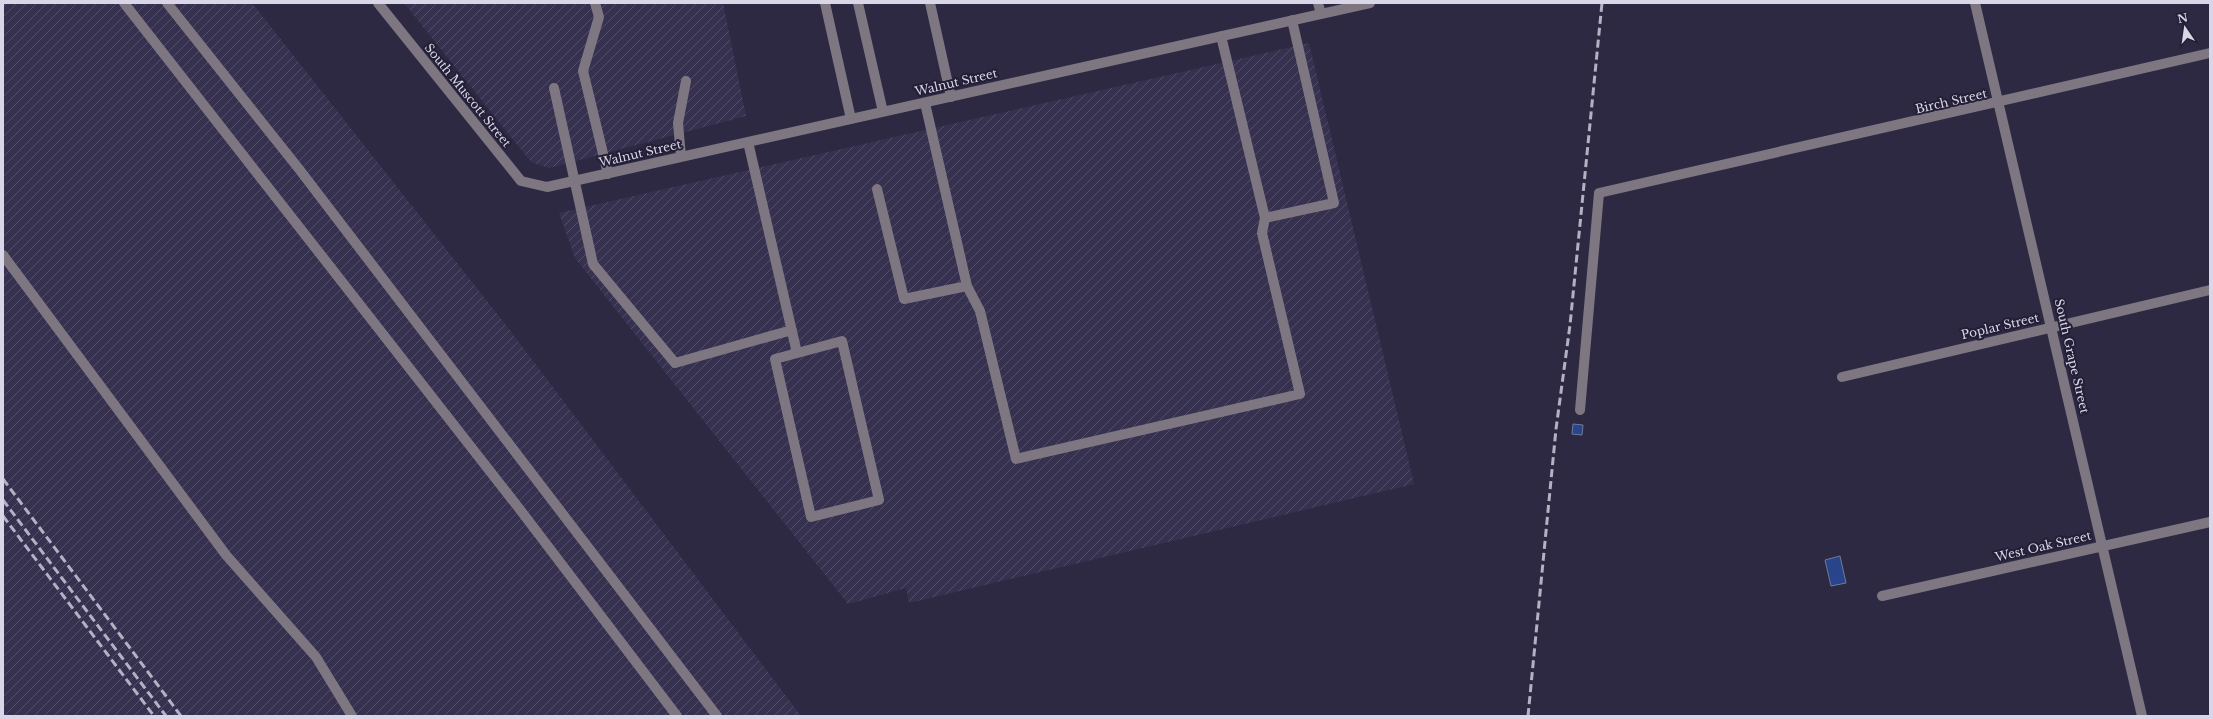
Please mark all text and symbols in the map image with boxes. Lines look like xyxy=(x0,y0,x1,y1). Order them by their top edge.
north arrow xyxy=(2165,8,2205,48)
text: N xyxy=(2176,10,2190,26)
street label: South Muscott Street xyxy=(422,40,515,150)
street label: Walnut Street xyxy=(912,65,999,99)
street label: Birch Street xyxy=(1914,85,1989,117)
street label: Walnut Street xyxy=(596,136,683,170)
street label: South Grape Street xyxy=(2052,297,2093,415)
street label: Poplar Street xyxy=(1960,310,2041,342)
street label: West Oak Street xyxy=(1993,528,2093,565)

